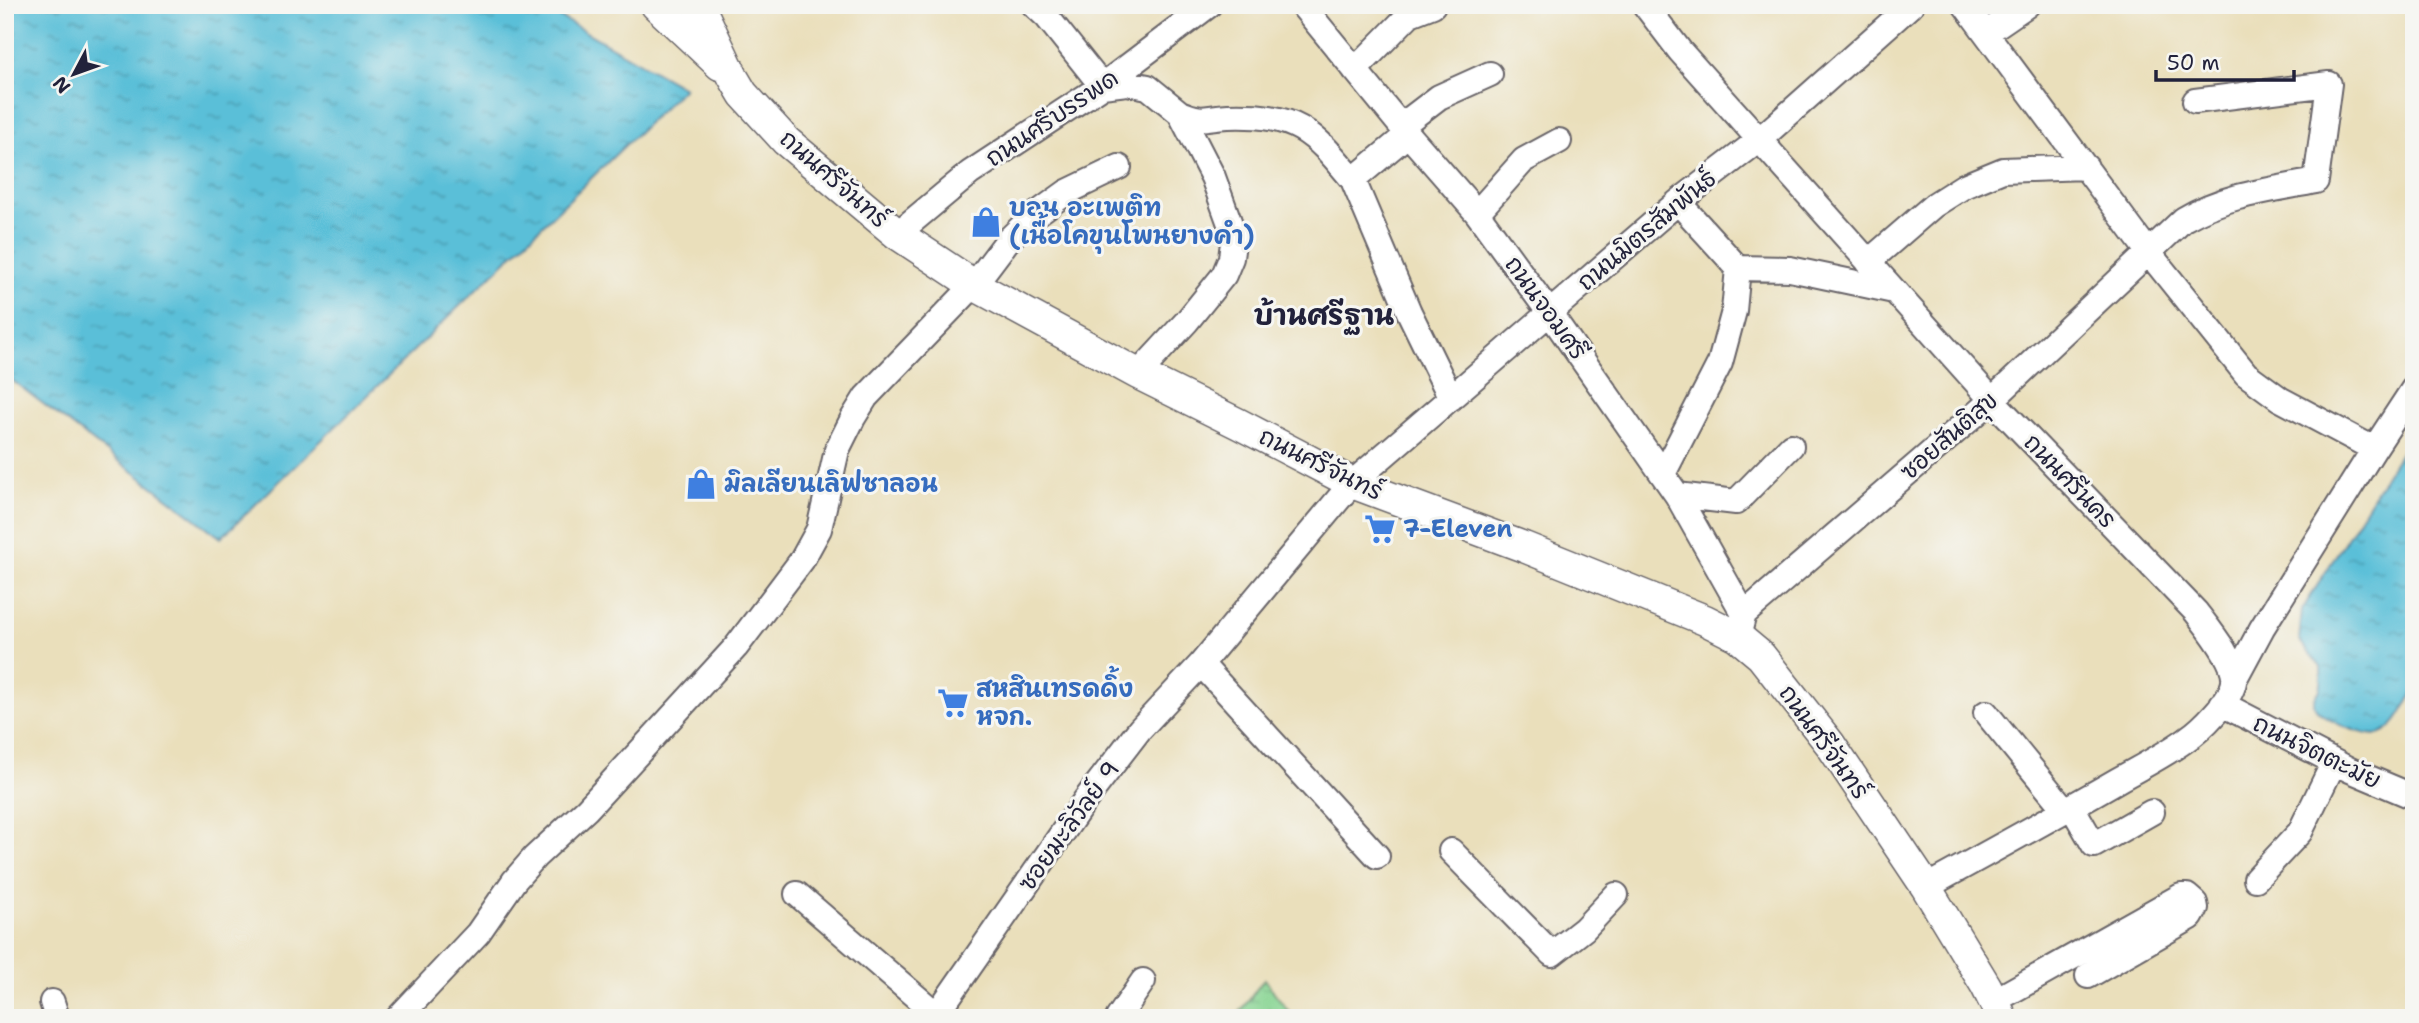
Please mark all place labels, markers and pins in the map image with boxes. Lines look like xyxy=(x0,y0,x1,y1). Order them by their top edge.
place label: บอน อะเพติท (เนื้อโคขุนโพนยางคำ) xyxy=(1009,192,1255,254)
shop icon: บอน อะเพติท (เนื้อโคขุนโพนยางคำ) xyxy=(969,205,1003,239)
shop icon: มิลเลียนเลิฟซาลอน xyxy=(684,467,718,501)
place label: มิลเลียนเลิฟซาลอน xyxy=(724,468,938,500)
supermarket icon: 7-Eleven xyxy=(1363,512,1397,546)
place label: 7-Eleven xyxy=(1403,513,1513,545)
place label: สหสินเทรดดิ้ง หจก. xyxy=(976,665,1133,733)
supermarket icon: สหสินเทรดดิ้ง หจก. xyxy=(936,686,970,720)

